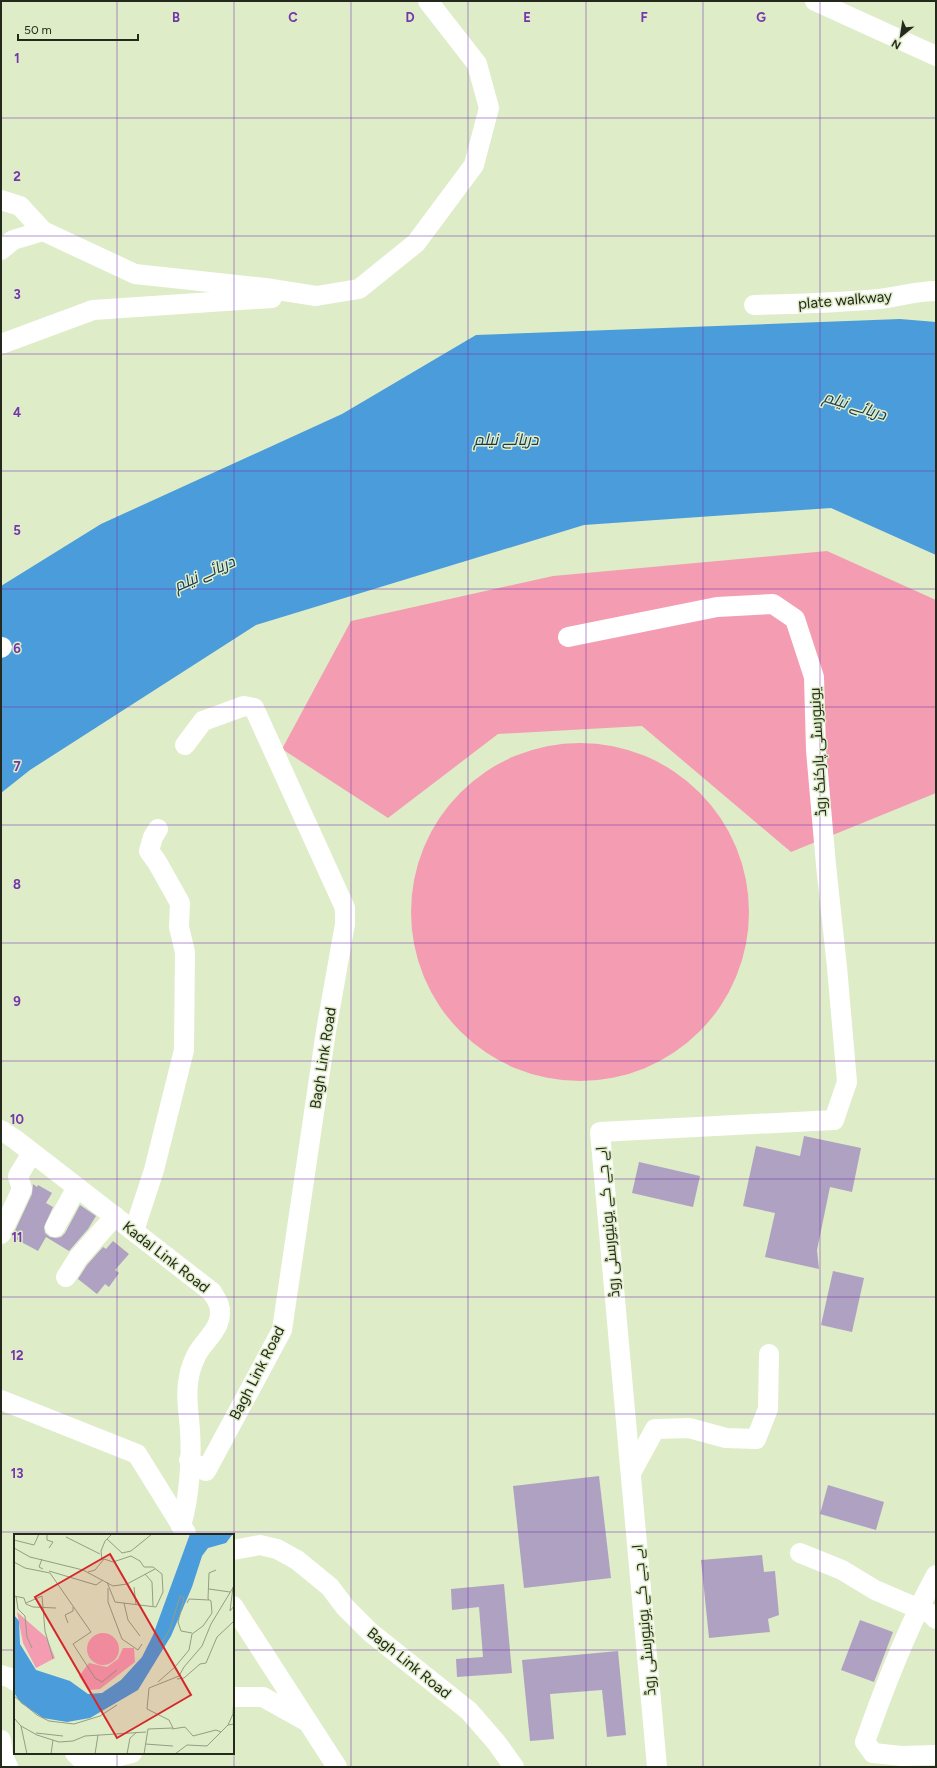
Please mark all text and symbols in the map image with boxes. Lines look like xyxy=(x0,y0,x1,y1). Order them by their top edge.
text: B xyxy=(172,10,180,25)
text: C xyxy=(288,10,298,25)
text: D xyxy=(405,10,415,25)
text: E xyxy=(523,10,531,25)
text: F xyxy=(640,10,648,25)
text: G xyxy=(756,10,766,25)
scale bar xyxy=(18,16,138,42)
north arrow xyxy=(881,16,921,56)
text: 50 m xyxy=(24,23,52,37)
text: N xyxy=(889,36,903,52)
text: 1 xyxy=(14,51,20,66)
text: 2 xyxy=(13,169,21,184)
text: 3 xyxy=(13,287,21,302)
street label: plate walkway xyxy=(797,287,893,313)
water label: دریائے نیلم xyxy=(820,387,890,426)
text: 4 xyxy=(13,405,21,420)
water label: دریائے نیلم xyxy=(473,430,540,451)
text: 5 xyxy=(13,523,21,538)
water label: دریائے نیلم xyxy=(170,551,240,598)
text: 6 xyxy=(13,641,21,656)
street label: یونیورسٹی پارکنگ روڈ xyxy=(806,687,831,817)
text: 7 xyxy=(13,759,21,774)
text: 8 xyxy=(13,877,21,892)
text: 9 xyxy=(13,994,21,1009)
street label: Bagh Link Road xyxy=(306,1006,340,1110)
text: 10 xyxy=(10,1112,24,1127)
street label: اے جے کے یونیورسٹی روڈ xyxy=(592,1146,625,1298)
street label: Kadal Link Road xyxy=(119,1217,213,1297)
text: 11 xyxy=(12,1230,22,1245)
street label: Bagh Link Road xyxy=(226,1323,288,1423)
text: 12 xyxy=(10,1348,24,1363)
text: 13 xyxy=(11,1466,23,1481)
inset map xyxy=(14,1534,234,1754)
street label: اے جے کے یونیورسٹی روڈ xyxy=(628,1544,661,1696)
street label: Bagh Link Road xyxy=(363,1624,455,1702)

